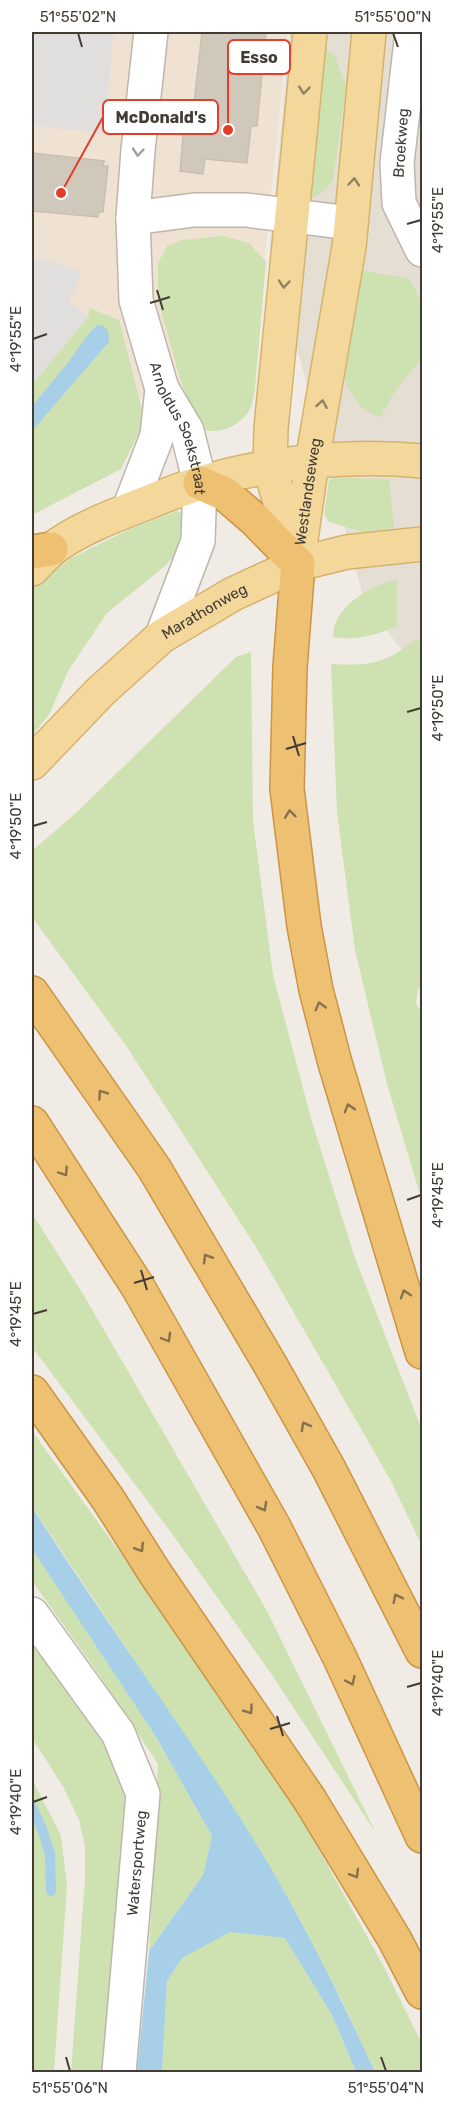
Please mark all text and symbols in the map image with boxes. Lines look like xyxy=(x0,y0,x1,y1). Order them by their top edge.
text: 51°55'02"N xyxy=(40,8,116,26)
text: 51°55'00"N xyxy=(354,8,432,26)
callout: Esso xyxy=(228,40,290,74)
text: Esso xyxy=(240,48,278,67)
one-way arrow xyxy=(298,85,311,94)
callout: McDonald's xyxy=(103,100,218,134)
text: McDonald's xyxy=(116,108,207,127)
street label: Broekweg xyxy=(390,108,412,178)
one-way arrow xyxy=(131,148,144,157)
one-way arrow xyxy=(347,177,360,187)
text: 4°19'55"E xyxy=(429,187,447,253)
one-way arrow xyxy=(278,279,291,288)
text: 4°19'55"E xyxy=(7,306,25,372)
street label: Arnoldus Soekstraat xyxy=(146,360,209,495)
one-way arrow xyxy=(315,399,328,409)
street label: Westlandseweg xyxy=(291,436,325,547)
street label: Marathonweg xyxy=(158,580,250,643)
text: 4°19'50"E xyxy=(429,675,447,741)
text: 4°19'50"E xyxy=(7,793,25,859)
one-way arrow xyxy=(284,809,296,818)
one-way arrow xyxy=(315,1001,327,1012)
one-way arrow xyxy=(98,1089,109,1100)
one-way arrow xyxy=(344,1103,356,1114)
text: 4°19'45"E xyxy=(429,1162,447,1228)
one-way arrow xyxy=(57,1165,68,1176)
one-way arrow xyxy=(202,1254,214,1264)
text: 4°19'45"E xyxy=(7,1281,25,1347)
one-way arrow xyxy=(400,1290,412,1300)
one-way arrow xyxy=(160,1332,171,1342)
one-way arrow xyxy=(301,1422,312,1432)
one-way arrow xyxy=(256,1501,267,1512)
one-way arrow xyxy=(132,1542,143,1553)
one-way arrow xyxy=(392,1594,404,1605)
text: 4°19'40"E xyxy=(429,1650,447,1716)
one-way arrow xyxy=(343,1675,355,1686)
one-way arrow xyxy=(242,1704,253,1715)
text: 4°19'40"E xyxy=(7,1769,25,1835)
street label: Watersportweg xyxy=(123,1810,151,1916)
one-way arrow xyxy=(347,1868,359,1878)
text: 51°55'06"N xyxy=(32,2079,108,2097)
text: 51°55'04"N xyxy=(348,2079,424,2097)

